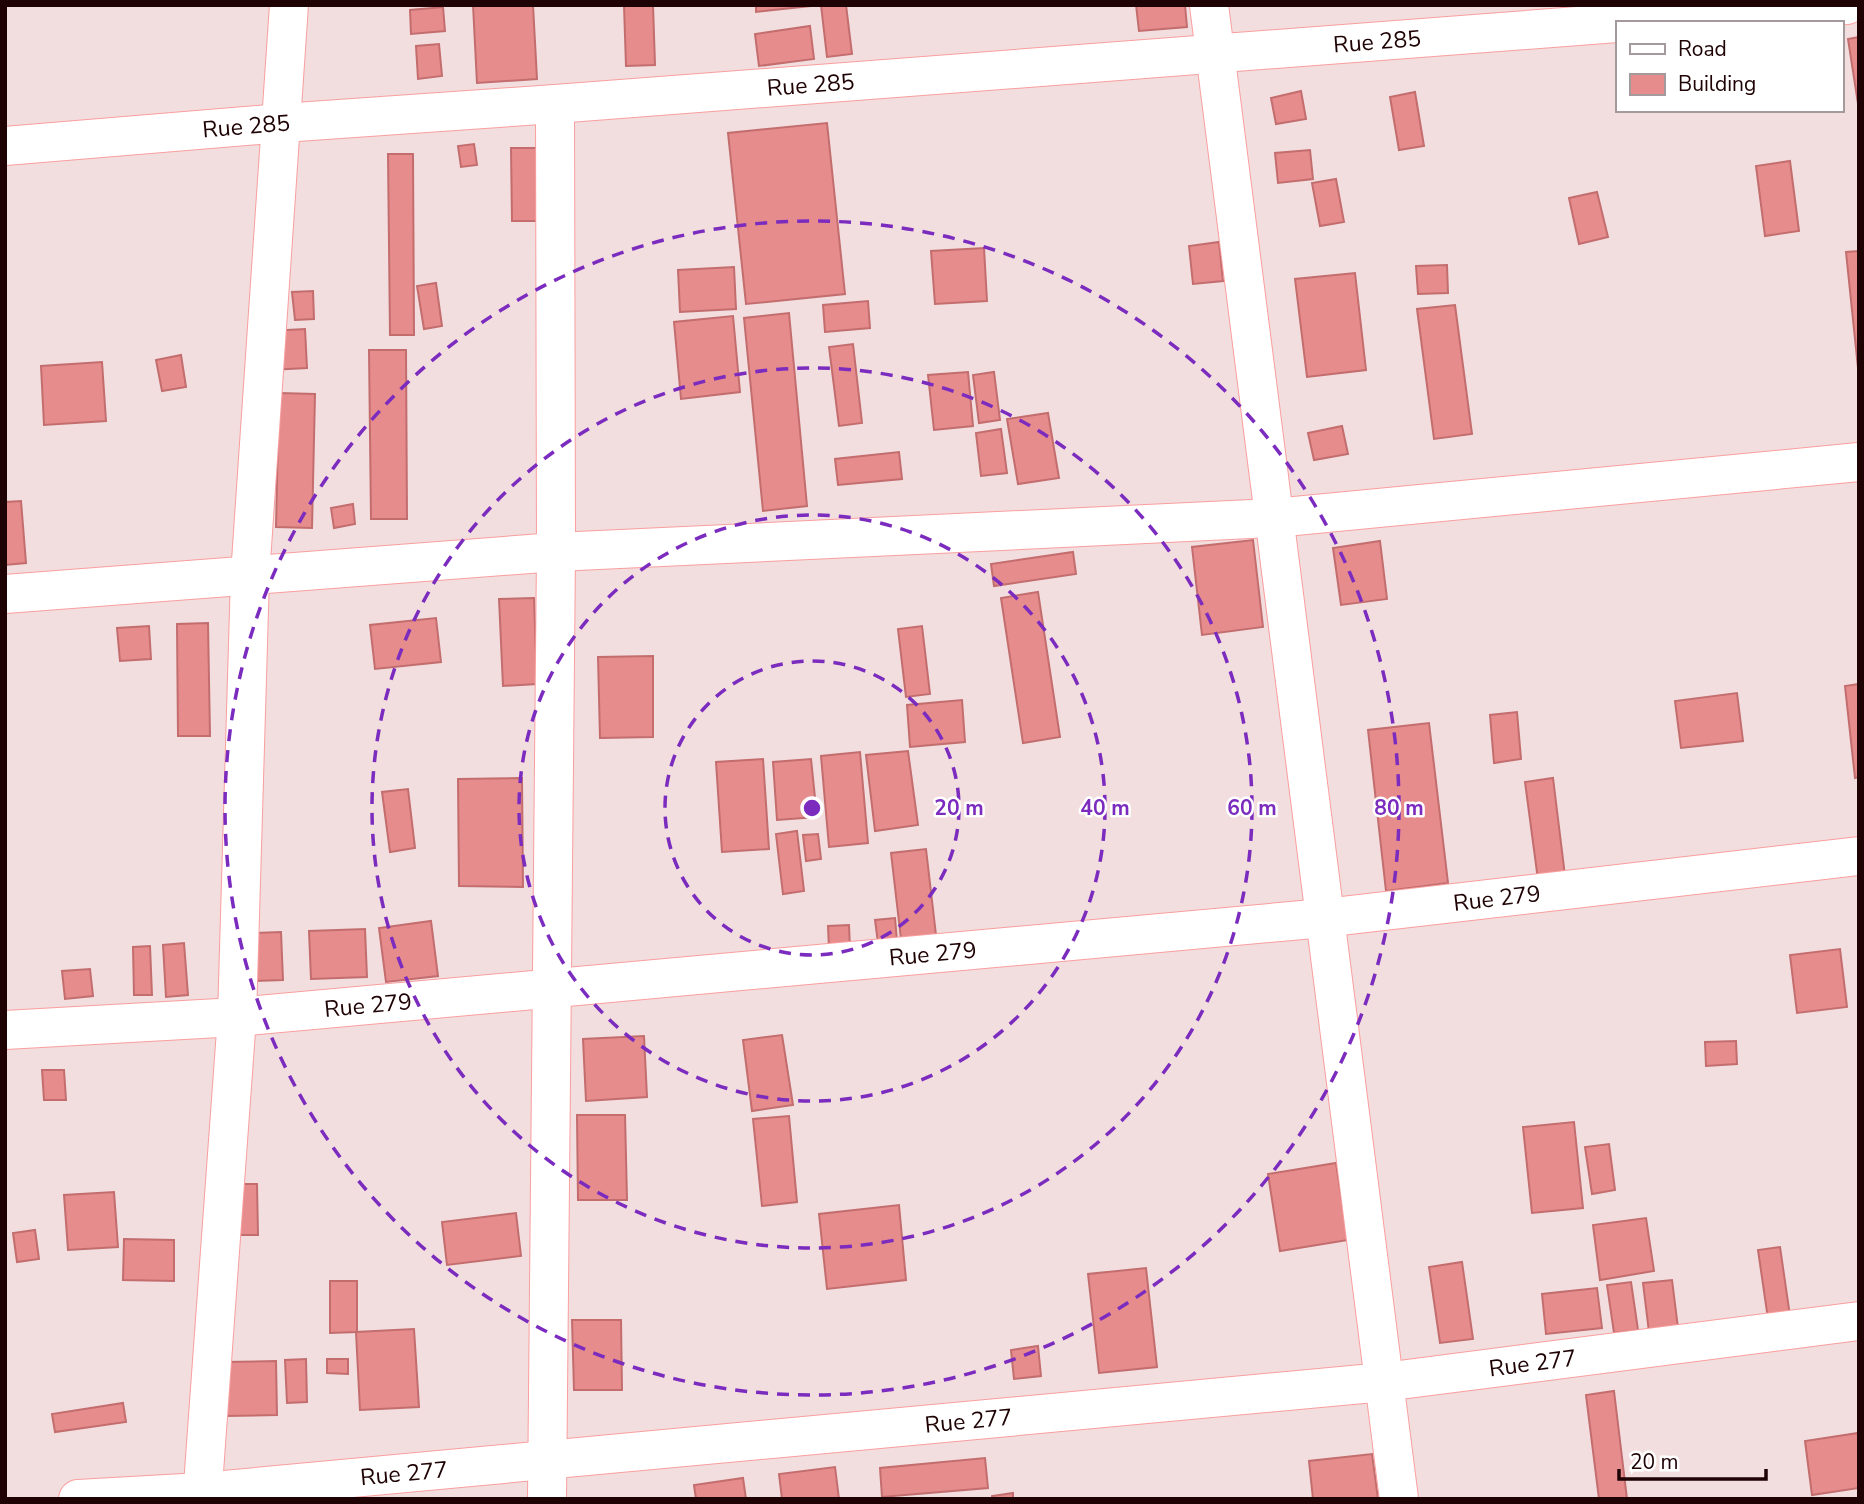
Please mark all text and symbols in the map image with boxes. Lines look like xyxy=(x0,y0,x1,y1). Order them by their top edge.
legend xyxy=(1616,21,1843,112)
street label: Rue 285 xyxy=(1332,23,1422,61)
text: Road xyxy=(1678,35,1727,63)
street label: Rue 285 xyxy=(766,66,856,104)
text: Building xyxy=(1678,70,1756,98)
street label: Rue 285 xyxy=(201,107,291,146)
text: 20 m xyxy=(934,794,984,822)
text: 40 m xyxy=(1080,794,1130,822)
text: 60 m xyxy=(1227,794,1277,822)
text: 80 m xyxy=(1374,794,1424,822)
centre of rings xyxy=(800,796,824,820)
street label: Rue 279 xyxy=(1452,878,1542,919)
street label: Rue 279 xyxy=(888,935,978,974)
street label: Rue 279 xyxy=(323,986,413,1025)
street label: Rue 277 xyxy=(1487,1342,1578,1384)
street label: Rue 277 xyxy=(923,1402,1014,1441)
scale bar xyxy=(1619,1438,1766,1482)
text: 20 m xyxy=(1630,1448,1679,1476)
street label: Rue 277 xyxy=(359,1454,449,1493)

